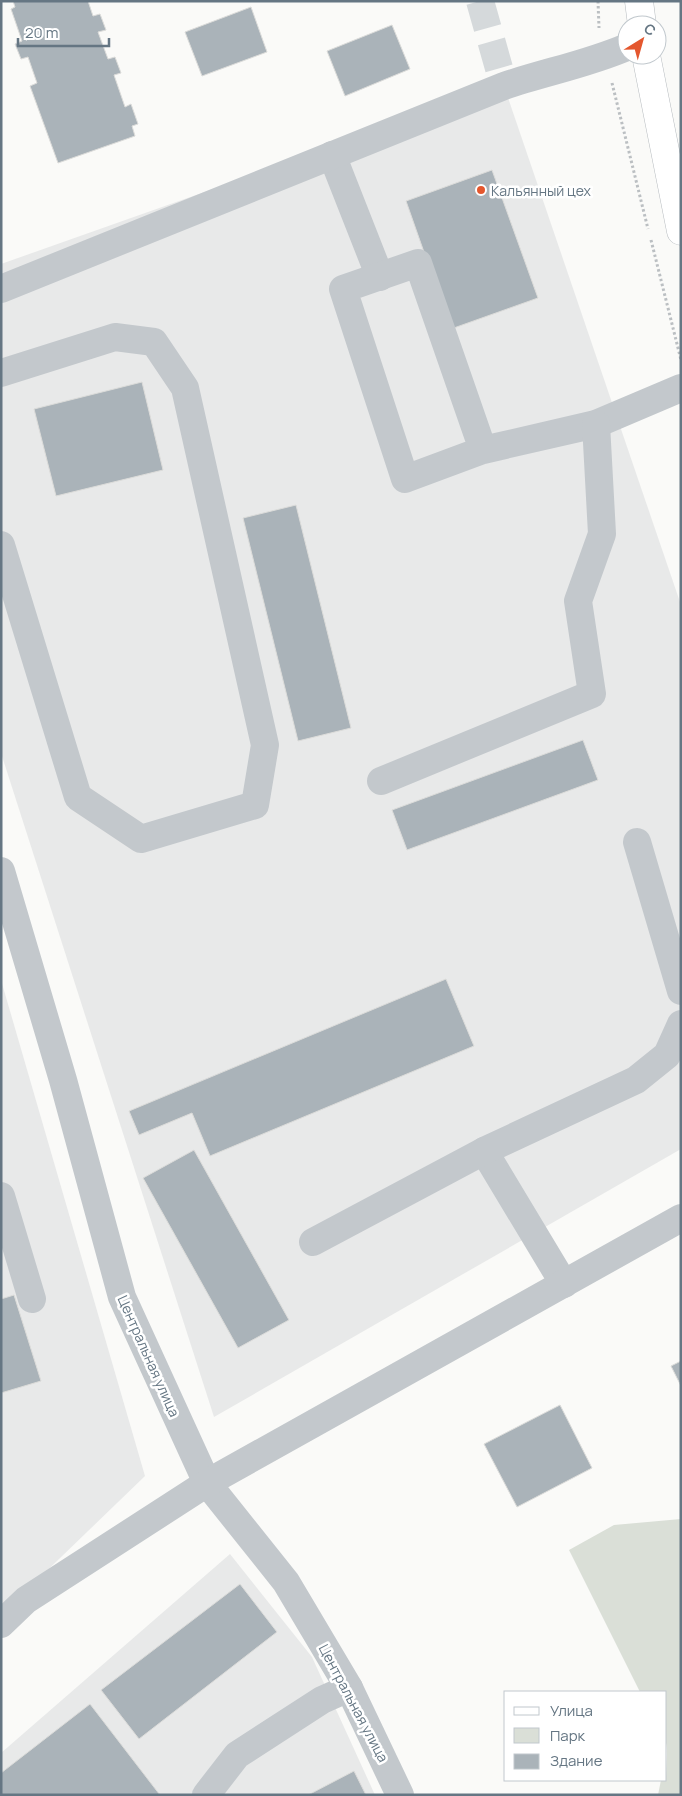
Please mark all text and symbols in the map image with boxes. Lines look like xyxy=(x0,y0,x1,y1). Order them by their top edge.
scale bar xyxy=(18,15,109,47)
north arrow xyxy=(617,15,667,65)
text: С xyxy=(640,19,660,40)
text: 20 m xyxy=(25,22,58,43)
place label: Кальянный цех xyxy=(491,181,592,200)
marker: Кальянный цех xyxy=(475,184,487,196)
street label: Центральная улица xyxy=(114,1292,184,1420)
street label: Центральная улица xyxy=(315,1641,393,1765)
legend xyxy=(504,1691,667,1781)
text: Улица xyxy=(550,1700,593,1721)
text: Парк xyxy=(550,1725,586,1746)
text: Здание xyxy=(550,1750,603,1771)

